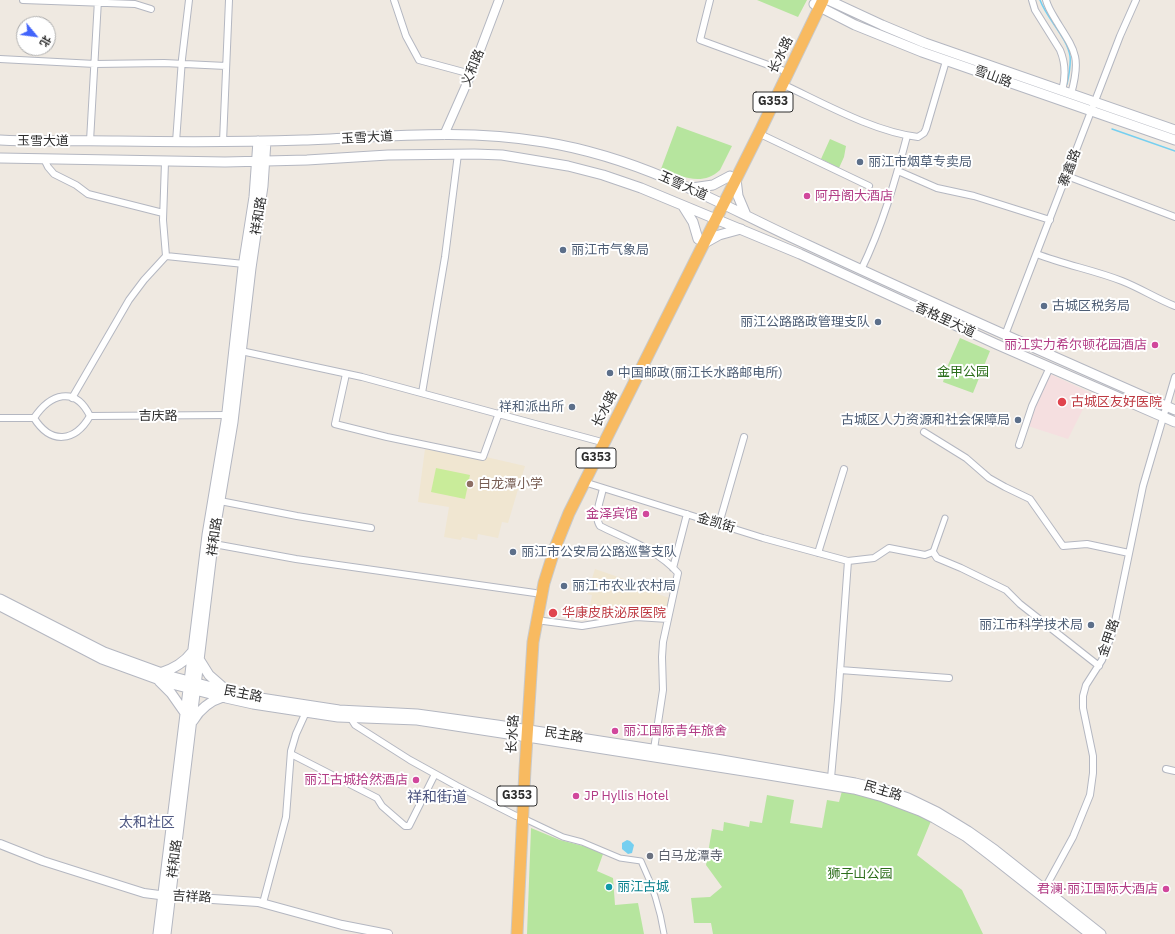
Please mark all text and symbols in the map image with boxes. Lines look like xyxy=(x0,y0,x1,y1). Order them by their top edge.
north arrow xyxy=(16,16,56,56)
text: 北 xyxy=(37,33,54,50)
street label: 长水路 xyxy=(765,34,797,76)
street label: 义和路 xyxy=(458,47,488,89)
street label: 雪山路 xyxy=(972,63,1014,91)
road number: G353 xyxy=(753,92,793,112)
street label: 玉雪大道 xyxy=(341,129,393,147)
street label: 玉雪大道 xyxy=(17,133,69,149)
street label: 寨鑫路 xyxy=(1056,147,1084,189)
place label: 丽江市烟草专卖局 xyxy=(868,154,972,170)
marker: 丽江市烟草专卖局 xyxy=(855,157,865,167)
street label: 玉雪大道 xyxy=(656,168,710,204)
place label: 阿丹阁大酒店 xyxy=(815,188,893,204)
marker: 阿丹阁大酒店 xyxy=(802,191,812,201)
street label: 祥和路 xyxy=(248,196,270,236)
place label: 丽江市气象局 xyxy=(571,242,649,258)
marker: 丽江市气象局 xyxy=(558,245,568,255)
place label: 古城区税务局 xyxy=(1052,298,1130,314)
street label: 香格里大道 xyxy=(912,299,978,341)
marker: 古城区税务局 xyxy=(1039,301,1049,311)
place label: 丽江公路路政管理支队 xyxy=(740,314,870,330)
marker: 丽江公路路政管理支队 xyxy=(873,317,883,327)
place label: 丽江实力希尔顿花园酒店 xyxy=(1004,337,1147,353)
marker: 丽江实力希尔顿花园酒店 xyxy=(1150,340,1160,350)
park label: 金甲公园 xyxy=(937,364,989,380)
place label: 中国邮政(丽江长水路邮电所) xyxy=(618,365,783,381)
marker: 中国邮政(丽江长水路邮电所) xyxy=(605,368,615,378)
street label: 长水路 xyxy=(589,388,621,430)
place label: 古城区友好医院 xyxy=(1071,394,1162,410)
marker: 古城区友好医院 xyxy=(1056,396,1068,408)
place label: 祥和派出所 xyxy=(499,399,564,415)
marker: 祥和派出所 xyxy=(567,402,577,412)
street label: 吉庆路 xyxy=(139,408,177,424)
place label: 古城区人力资源和社会保障局 xyxy=(841,412,1010,428)
marker: 古城区人力资源和社会保障局 xyxy=(1013,415,1023,425)
road number: G353 xyxy=(576,448,616,468)
place label: 白龙潭小学 xyxy=(478,476,543,492)
marker: 白龙潭小学 xyxy=(465,479,475,489)
place label: 金泽宾馆 xyxy=(586,506,638,522)
marker: 金泽宾馆 xyxy=(641,509,651,519)
street label: 金凯街 xyxy=(695,510,737,536)
street label: 祥和路 xyxy=(205,517,225,557)
place label: 丽江市公安局公路巡警支队 xyxy=(521,544,677,560)
marker: 丽江市公安局公路巡警支队 xyxy=(508,547,518,557)
place label: 丽江市农业农村局 xyxy=(572,578,676,594)
marker: 丽江市农业农村局 xyxy=(559,581,569,591)
place label: 华康皮肤泌尿医院 xyxy=(562,605,666,621)
marker: 华康皮肤泌尿医院 xyxy=(547,607,559,619)
place label: 丽江市科学技术局 xyxy=(979,617,1083,633)
street label: 金甲路 xyxy=(1095,617,1123,659)
marker: 丽江市科学技术局 xyxy=(1086,620,1096,630)
street label: 民主路 xyxy=(222,683,264,705)
street label: 长水路 xyxy=(504,714,522,754)
place label: 丽江国际青年旅舍 xyxy=(623,723,727,739)
street label: 民主路 xyxy=(544,724,584,746)
marker: 丽江国际青年旅舍 xyxy=(610,726,620,736)
place label: 丽江古城拾然酒店 xyxy=(304,772,408,788)
marker: 丽江古城拾然酒店 xyxy=(411,775,421,785)
street label: 民主路 xyxy=(862,778,904,804)
road number: G353 xyxy=(497,786,537,806)
place label: JP Hyllis Hotel xyxy=(584,788,669,804)
district label: 祥和街道 xyxy=(407,789,467,807)
marker: JP Hyllis Hotel xyxy=(571,791,581,801)
district label: 太和社区 xyxy=(119,815,175,831)
street label: 祥和路 xyxy=(165,839,185,879)
place label: 白马龙潭寺 xyxy=(658,848,723,864)
marker: 白马龙潭寺 xyxy=(645,851,655,861)
park label: 狮子山公园 xyxy=(828,866,892,882)
place label: 丽江古城 xyxy=(617,879,669,895)
place label: 君澜·丽江国际大酒店 xyxy=(1037,881,1158,897)
marker: 丽江古城 xyxy=(604,882,614,892)
marker: 君澜·丽江国际大酒店 xyxy=(1161,884,1171,894)
street label: 吉祥路 xyxy=(172,888,212,906)

